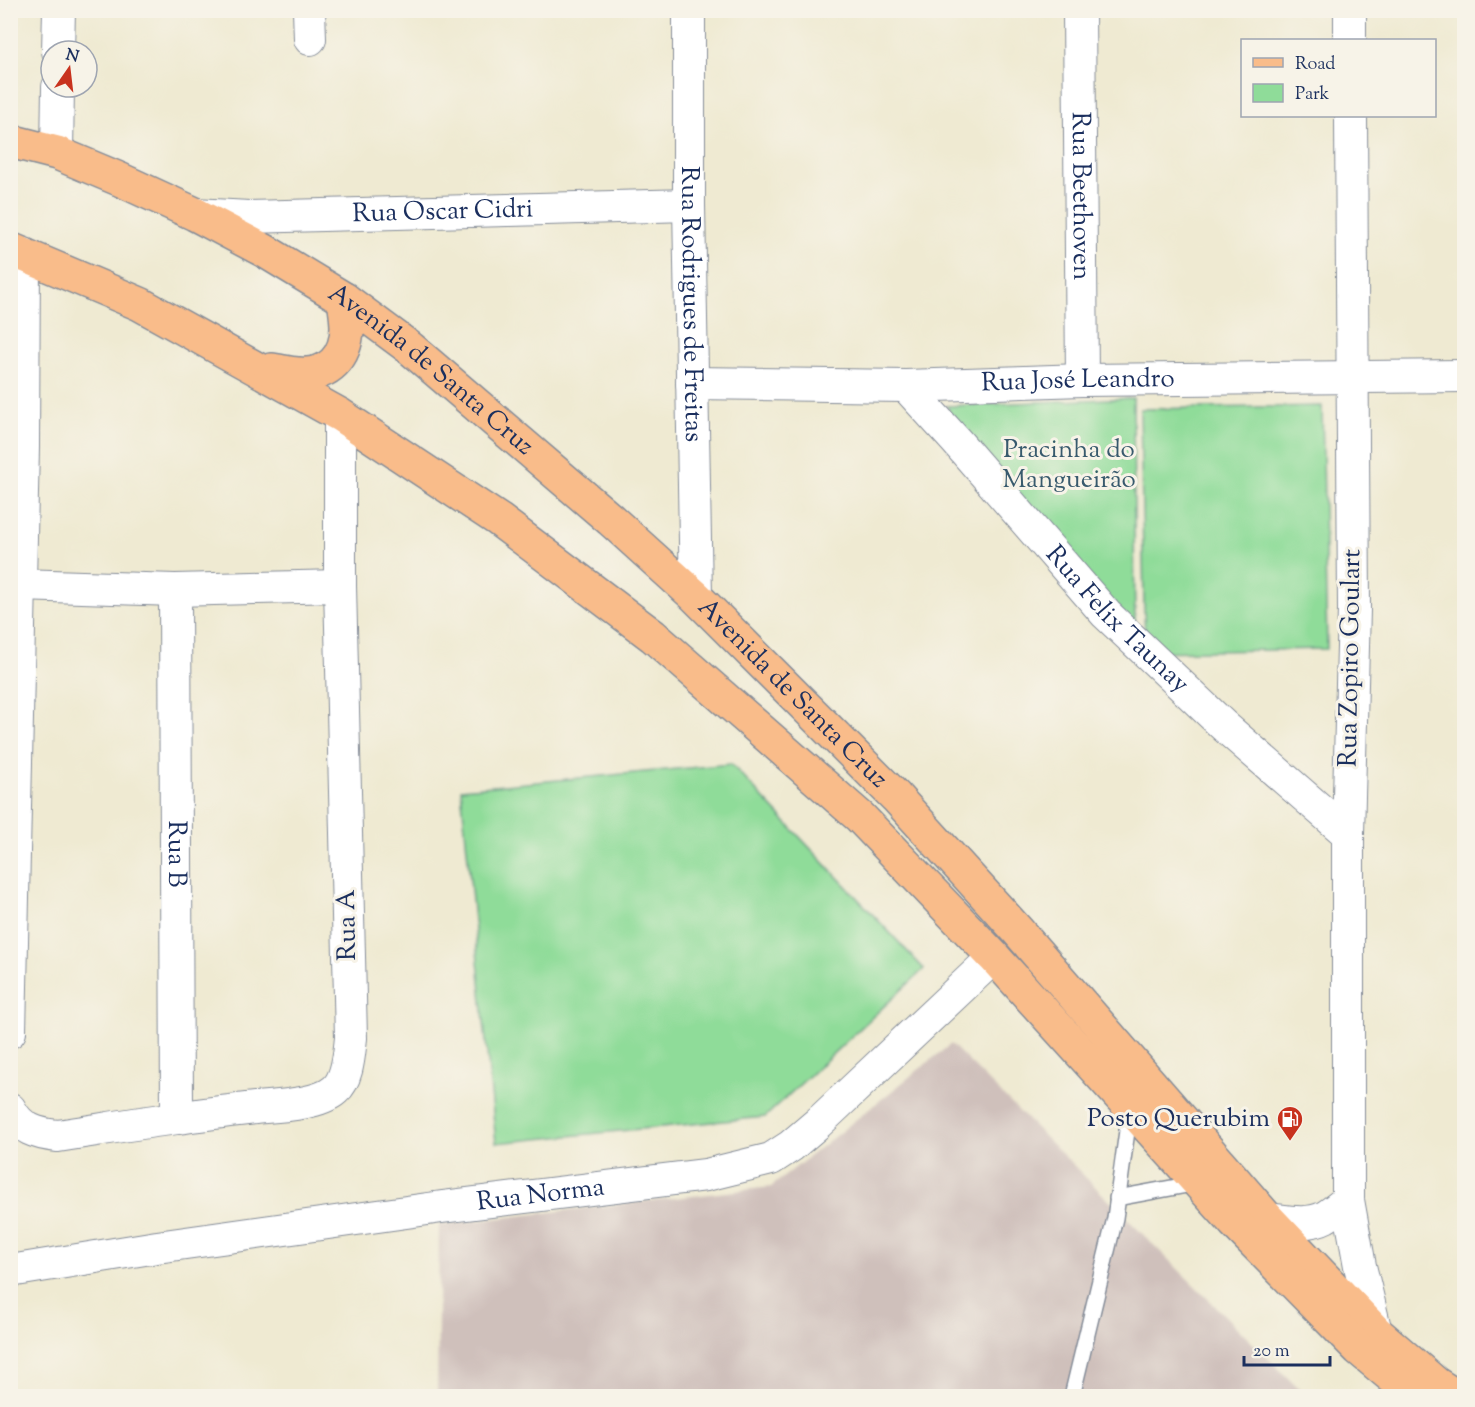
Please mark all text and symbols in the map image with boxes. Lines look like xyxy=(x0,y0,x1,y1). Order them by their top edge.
north arrow xyxy=(39,39,99,99)
legend xyxy=(1241,39,1436,117)
text: N xyxy=(63,44,81,70)
text: Road xyxy=(1295,52,1335,78)
text: Park xyxy=(1295,82,1330,108)
street label: Rua Beethoven xyxy=(1061,111,1100,281)
street label: Rua Rodrigues de Freitas xyxy=(671,166,712,442)
street label: Rua Oscar Cidri xyxy=(352,191,534,233)
street label: Avenida de Santa Cruz xyxy=(321,275,542,465)
street label: Rua José Leandro xyxy=(981,361,1175,402)
park label: Pracinha do Mangueirão xyxy=(1002,432,1136,499)
street label: Rua Felix Taunay xyxy=(1036,538,1197,702)
street label: Rua Zopiro Goulart xyxy=(1331,548,1371,767)
street label: Avenida de Santa Cruz xyxy=(689,590,896,797)
street label: Rua B xyxy=(157,821,195,887)
street label: Rua A xyxy=(329,889,367,961)
place label: Posto Querubim xyxy=(1087,1101,1270,1138)
fuel station icon: Posto Querubim xyxy=(1275,1104,1305,1142)
street label: Rua Norma xyxy=(475,1169,606,1221)
scale bar xyxy=(1244,1329,1330,1367)
text: 20 m xyxy=(1253,1339,1290,1365)

